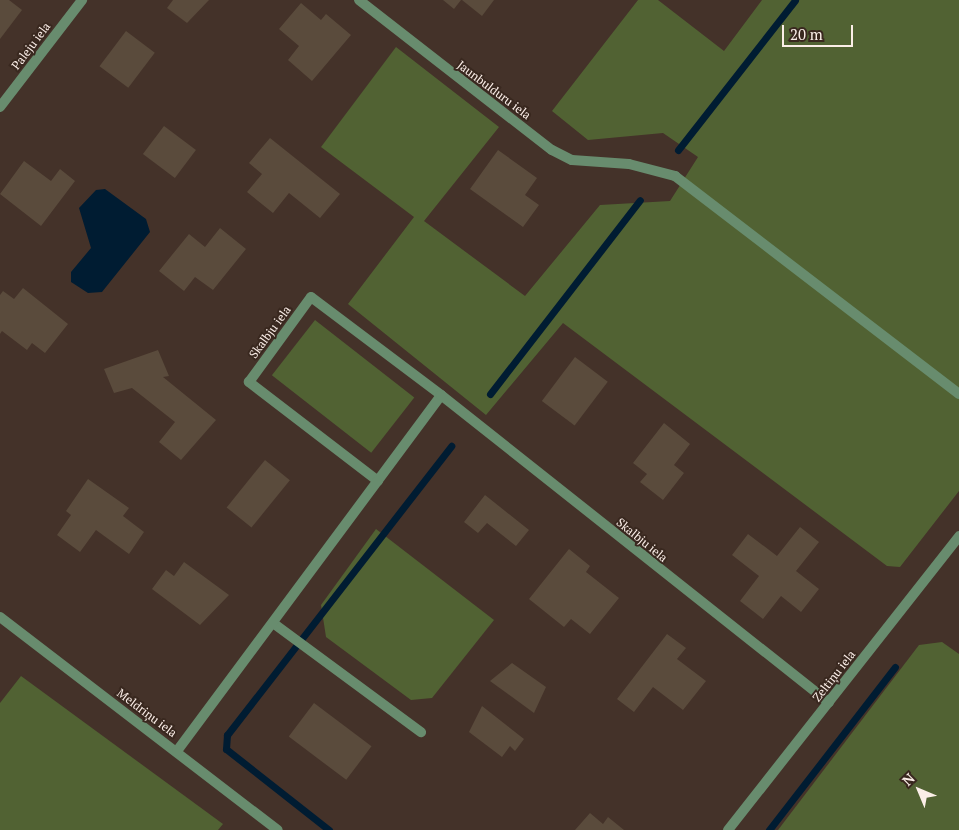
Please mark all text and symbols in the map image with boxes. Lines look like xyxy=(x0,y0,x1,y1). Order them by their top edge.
scale bar xyxy=(784,15,855,47)
street label: Paleju iela xyxy=(9,20,53,72)
text: 20 m xyxy=(790,24,823,44)
street label: Jaunbulduru iela xyxy=(454,58,534,122)
street label: Skalbju iela xyxy=(246,303,294,361)
street label: Skalbju iela xyxy=(614,515,670,565)
street label: Zeltiņu iela xyxy=(810,648,858,704)
street label: Meldriņu iela xyxy=(114,686,180,740)
north arrow xyxy=(894,765,944,815)
text: N xyxy=(898,769,919,790)

